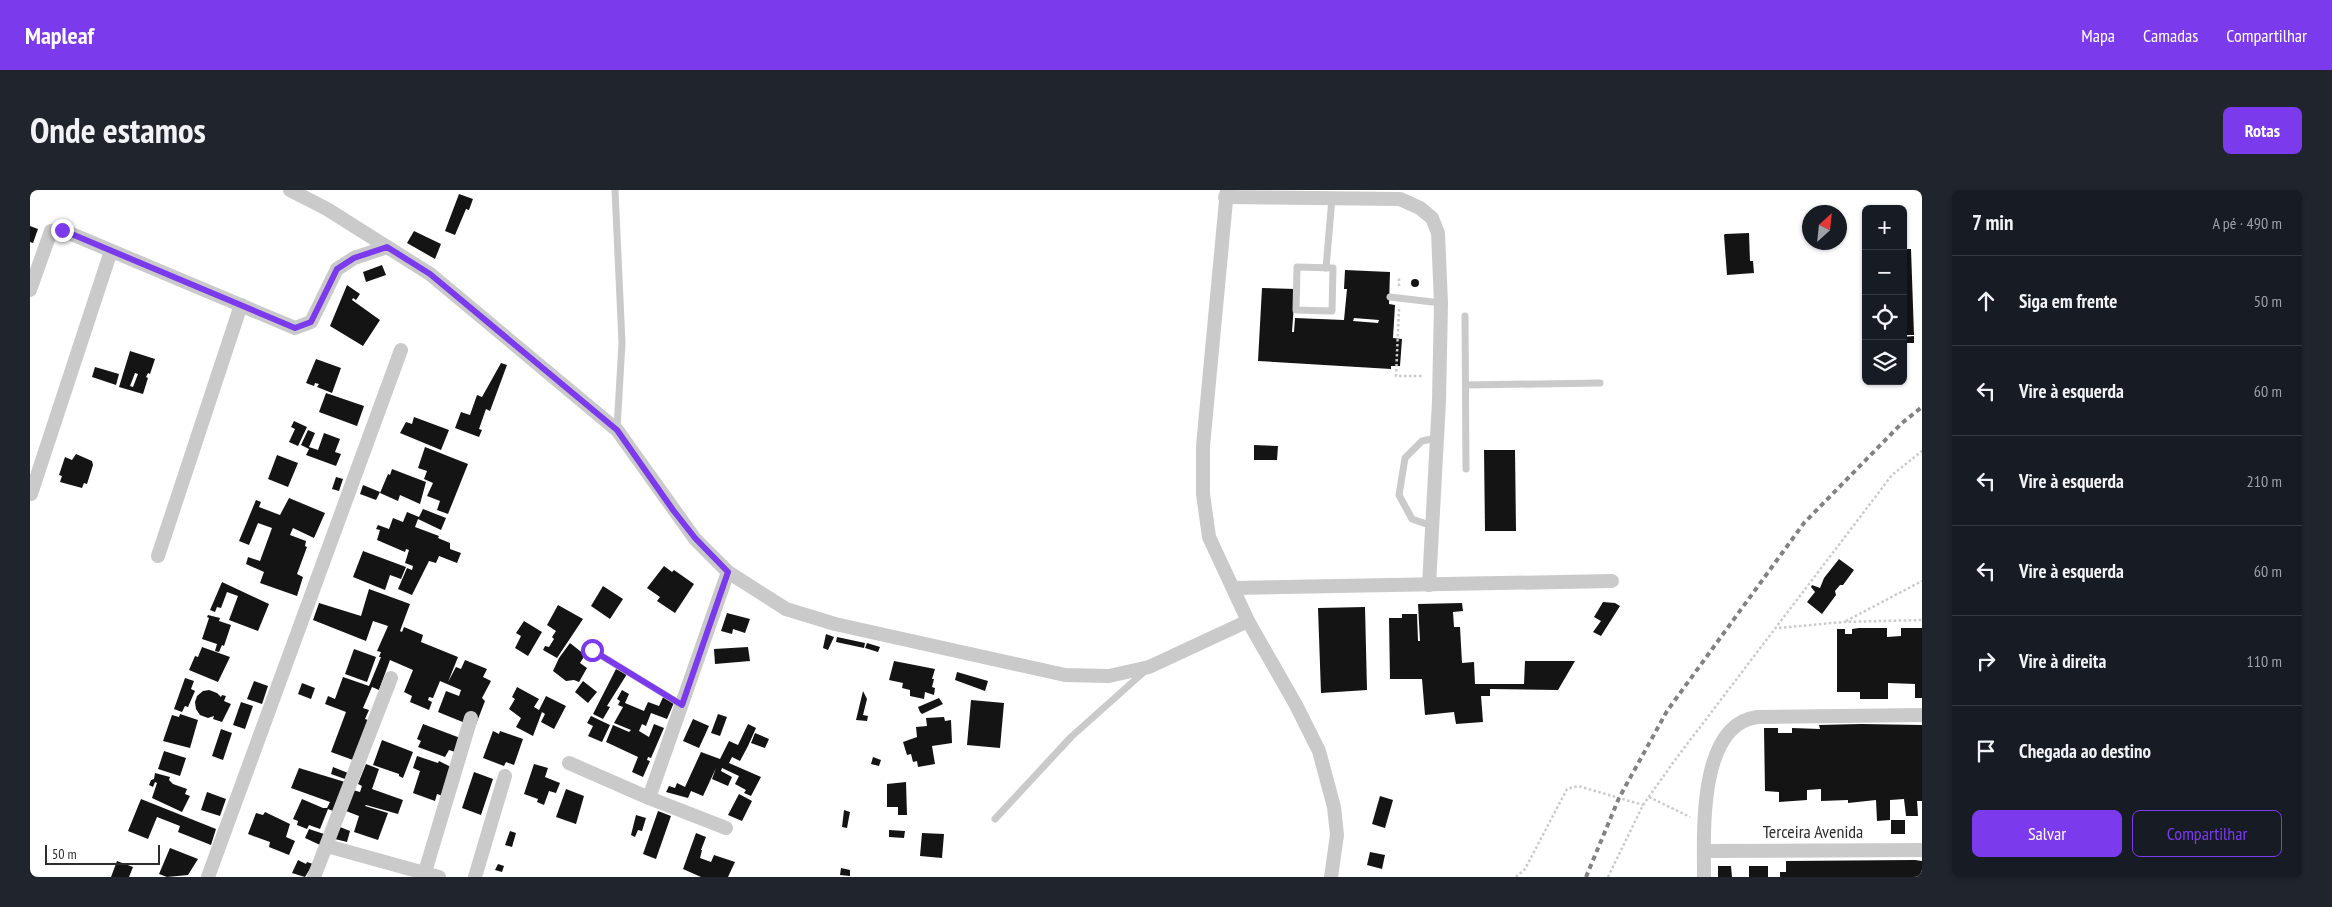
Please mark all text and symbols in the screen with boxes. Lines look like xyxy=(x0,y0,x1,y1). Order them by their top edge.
text: Mapleaf xyxy=(25,20,94,51)
text: Mapa xyxy=(2081,24,2115,47)
text: Camadas xyxy=(2143,24,2198,47)
text: Compartilhar xyxy=(2226,24,2307,47)
text: Onde estamos xyxy=(30,107,206,153)
button: Rotas xyxy=(2223,107,2302,154)
north arrow xyxy=(1802,205,1847,250)
map controls xyxy=(1862,205,1907,385)
button: + xyxy=(1862,205,1907,250)
text: 7 min xyxy=(1972,209,2014,236)
text: A pé · 490 m xyxy=(2212,213,2282,233)
route end xyxy=(51,219,74,242)
button: − xyxy=(1862,250,1907,295)
icon: ahead xyxy=(1972,287,2000,315)
text: Siga em frente xyxy=(2019,289,2117,313)
text: 50 m xyxy=(2254,291,2282,311)
button: locate xyxy=(1862,295,1907,340)
button: layers xyxy=(1862,340,1907,385)
icon: left xyxy=(1972,377,2000,405)
text: Vire à esquerda xyxy=(2019,379,2124,403)
text: 60 m xyxy=(2254,381,2282,401)
icon: left xyxy=(1972,467,2000,495)
text: Vire à esquerda xyxy=(2019,469,2124,493)
text: 210 m xyxy=(2247,471,2282,491)
icon: left xyxy=(1972,557,2000,585)
text: Vire à esquerda xyxy=(2019,559,2124,583)
text: 60 m xyxy=(2254,561,2282,581)
route start xyxy=(581,639,604,662)
icon: right xyxy=(1972,647,2000,675)
text: Vire à direita xyxy=(2019,649,2106,673)
text: 110 m xyxy=(2247,651,2282,671)
icon: arrive xyxy=(1972,737,2000,765)
text: Chegada ao destino xyxy=(2019,739,2151,763)
button: Salvar xyxy=(1972,810,2122,857)
button: Compartilhar xyxy=(2132,810,2282,857)
street label: Terceira Avenida xyxy=(1763,820,1863,843)
scale bar xyxy=(45,842,160,865)
text: 50 m xyxy=(52,845,77,863)

